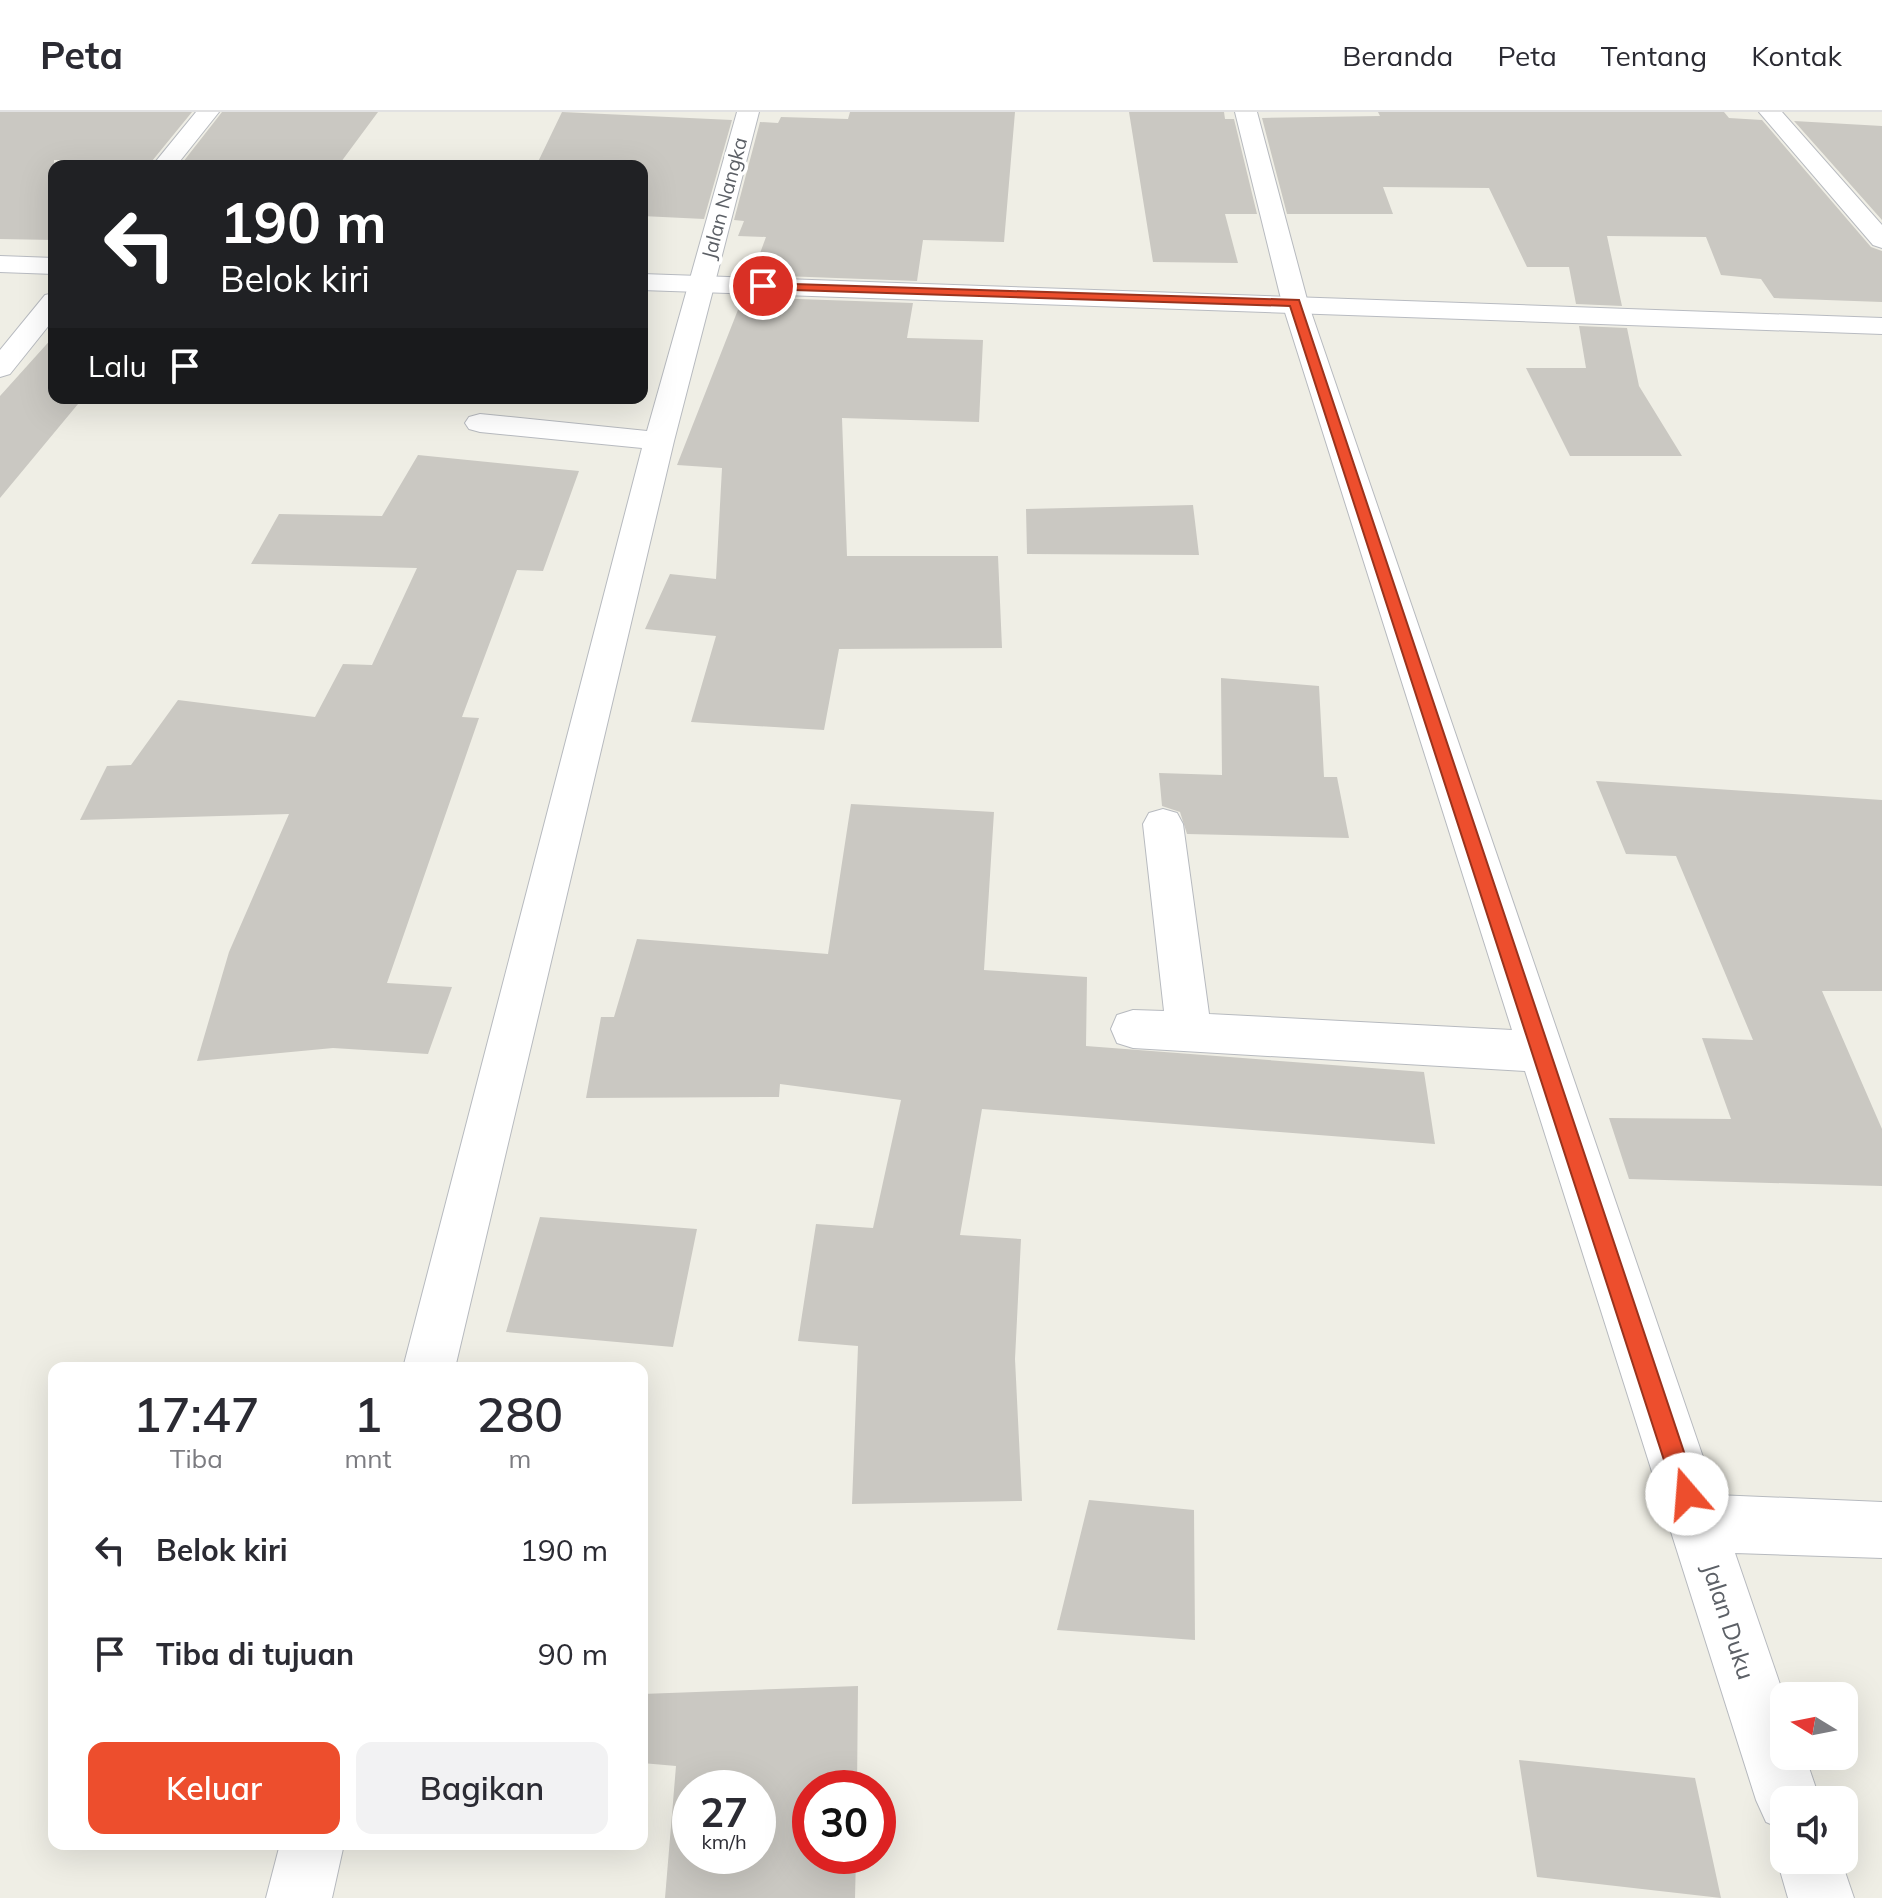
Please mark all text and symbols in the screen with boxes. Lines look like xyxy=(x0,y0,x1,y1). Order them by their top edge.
text: Peta xyxy=(40,31,123,79)
text: Beranda xyxy=(1342,38,1453,73)
text: Peta xyxy=(1497,38,1557,73)
text: Tentang xyxy=(1601,38,1707,73)
text: Kontak xyxy=(1751,38,1842,73)
street label: Jalan Nangka xyxy=(696,134,752,262)
text: 190 m xyxy=(220,187,387,257)
icon: left xyxy=(88,192,192,296)
pin xyxy=(729,252,797,320)
text: Belok kiri xyxy=(220,256,370,301)
icon: arrive xyxy=(741,264,785,308)
icon: arrive xyxy=(163,344,207,388)
text: Lalu xyxy=(88,347,147,385)
text: 17:47 xyxy=(133,1384,260,1444)
text: 1 xyxy=(354,1384,382,1444)
text: 280 xyxy=(477,1384,563,1444)
text: Tiba xyxy=(170,1442,223,1475)
text: mnt xyxy=(344,1442,392,1475)
text: m xyxy=(508,1442,531,1475)
position arrow xyxy=(1645,1452,1729,1536)
icon: left xyxy=(88,1528,132,1572)
text: Belok kiri xyxy=(156,1531,288,1569)
text: 190 m xyxy=(520,1531,608,1569)
street label: Jalan Duku xyxy=(1696,1559,1762,1683)
icon: arrive xyxy=(88,1632,132,1676)
text: Tiba di tujuan xyxy=(156,1635,354,1673)
text: 90 m xyxy=(538,1635,608,1673)
north arrow xyxy=(1770,1682,1858,1770)
map controls xyxy=(1770,1682,1858,1874)
button: Keluar xyxy=(88,1742,340,1834)
button: Bagikan xyxy=(356,1742,608,1834)
speed limit sign: 30 xyxy=(792,1770,896,1874)
button: sound xyxy=(1770,1786,1858,1874)
text: 27 xyxy=(700,1787,748,1837)
text: km/h xyxy=(701,1829,747,1854)

